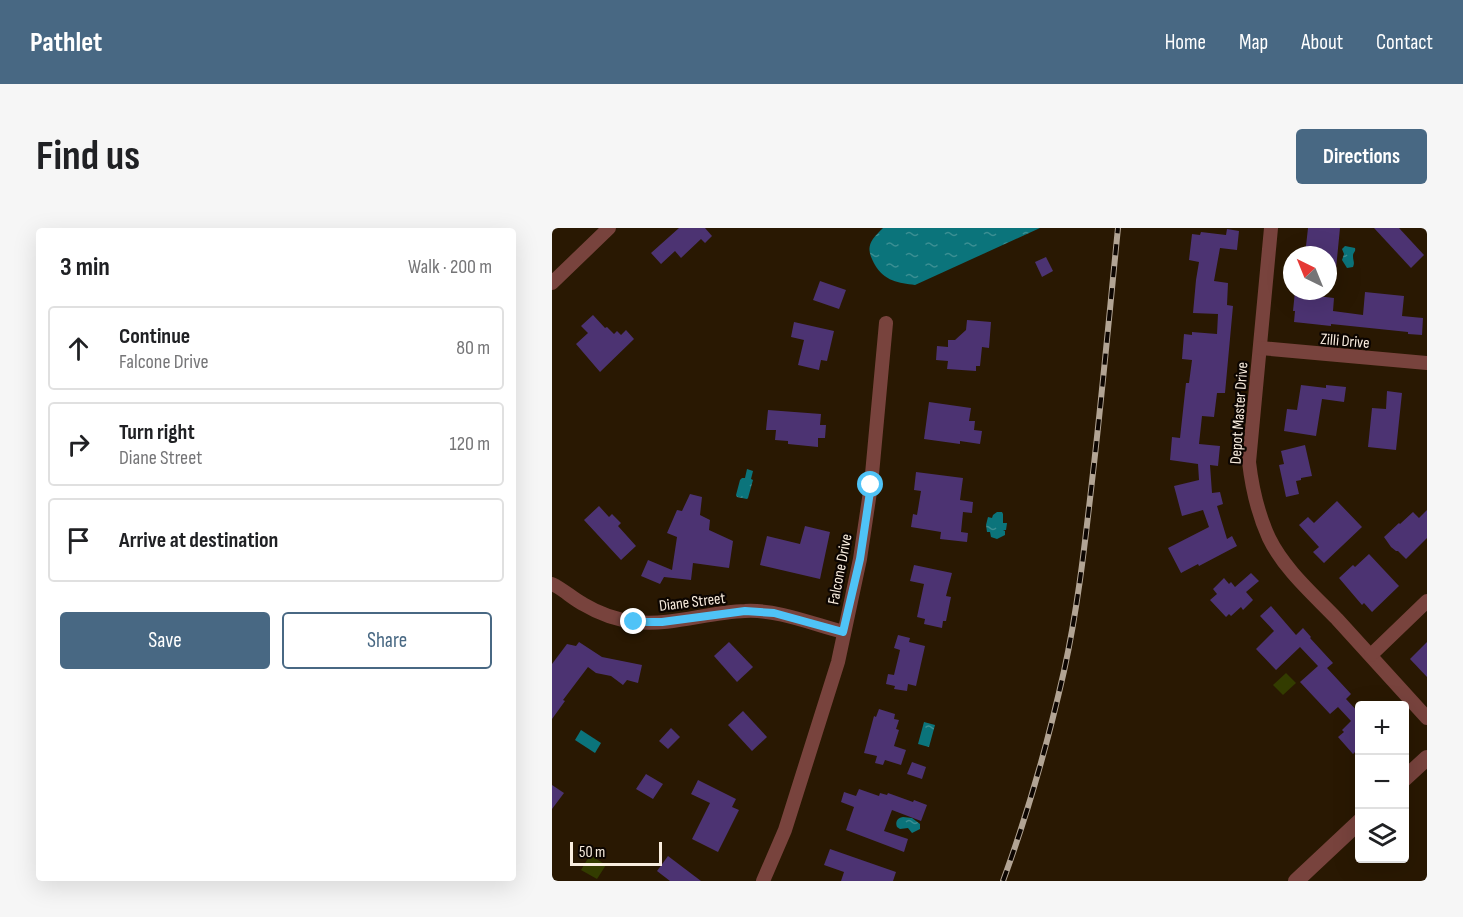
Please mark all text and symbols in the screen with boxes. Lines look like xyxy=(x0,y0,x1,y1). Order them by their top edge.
text: Pathlet xyxy=(30,26,102,59)
text: Home xyxy=(1165,30,1206,55)
text: Map xyxy=(1239,30,1268,55)
text: About xyxy=(1301,30,1343,55)
text: Contact xyxy=(1376,30,1433,55)
button: Directions xyxy=(1296,129,1427,184)
text: Find us xyxy=(36,131,140,182)
north arrow xyxy=(1283,246,1337,300)
text: 3 min xyxy=(60,252,110,283)
text: Walk · 200 m xyxy=(408,255,492,279)
text: Continue xyxy=(119,323,190,350)
street label: Zilli Drive xyxy=(1319,330,1370,353)
icon: ahead xyxy=(62,332,95,365)
text: 80 m xyxy=(456,336,490,360)
text: Falcone Drive xyxy=(119,350,209,374)
street label: Depot Master Drive xyxy=(1226,361,1253,465)
text: Turn right xyxy=(119,419,195,446)
icon: right xyxy=(62,428,95,461)
text: 120 m xyxy=(450,432,490,456)
text: Diane Street xyxy=(119,446,202,470)
route start xyxy=(857,471,883,497)
icon: arrive xyxy=(62,524,95,557)
text: Arrive at destination xyxy=(119,527,278,554)
street label: Falcone Drive xyxy=(824,532,857,606)
street label: Diane Street xyxy=(658,589,727,616)
route end xyxy=(620,608,646,634)
button: Save xyxy=(60,612,270,669)
button: Share xyxy=(282,612,492,669)
map controls xyxy=(1355,701,1409,863)
button: + xyxy=(1355,701,1409,755)
button: − xyxy=(1355,755,1409,809)
button: layers xyxy=(1355,809,1409,863)
scale bar xyxy=(570,839,662,866)
text: 50 m xyxy=(579,843,605,862)

